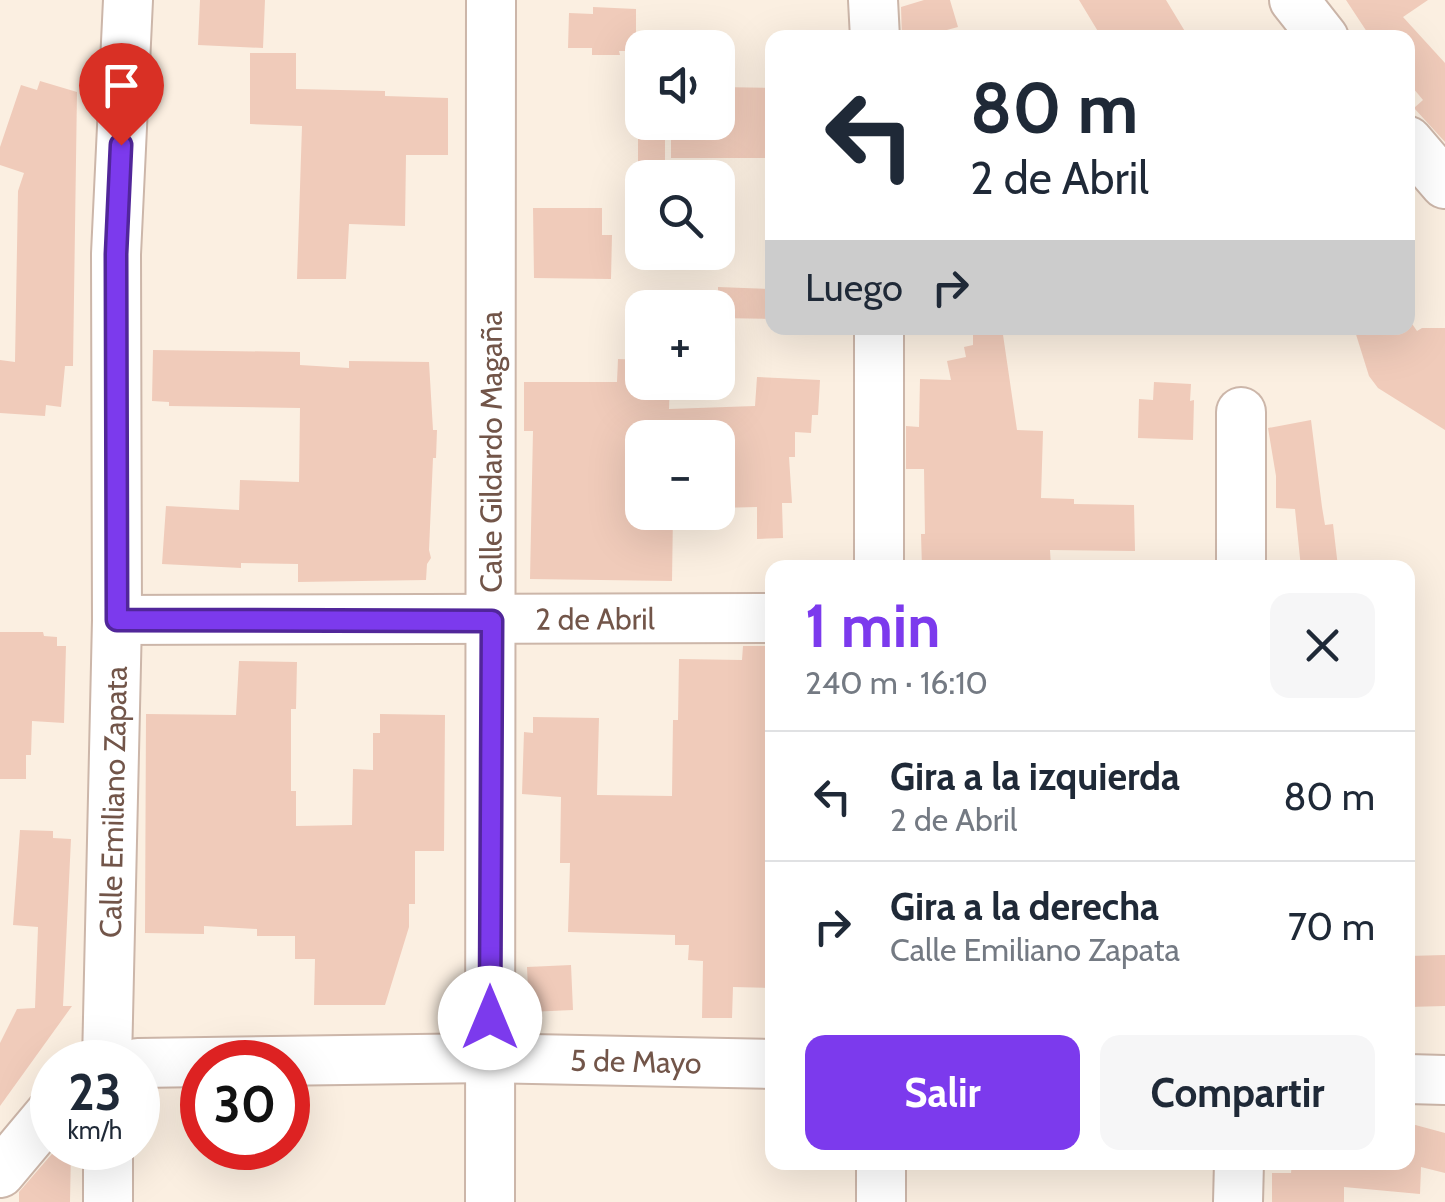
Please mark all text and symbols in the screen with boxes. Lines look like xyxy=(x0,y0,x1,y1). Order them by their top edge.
map controls xyxy=(625,30,735,530)
button: sound xyxy=(625,30,735,140)
pin xyxy=(79,43,164,146)
icon: arrive xyxy=(94,58,149,113)
text: 80 m xyxy=(970,65,1138,151)
icon: left xyxy=(805,70,935,200)
text: 2 de Abril xyxy=(970,151,1149,205)
button: search xyxy=(625,160,735,270)
icon: right xyxy=(923,260,978,315)
text: Luego xyxy=(805,264,903,311)
button: + xyxy=(625,290,735,400)
street label: Calle Gildardo Magaña xyxy=(472,311,509,593)
button: − xyxy=(625,420,735,530)
text: 1 min xyxy=(805,589,940,662)
button: close xyxy=(1270,593,1375,698)
street label: 2 de Abril xyxy=(535,600,655,637)
text: 240 m · 16:10 xyxy=(805,663,988,702)
street label: Calle Emiliano Zapata xyxy=(91,665,134,938)
text: Gira a la izquierda xyxy=(890,753,1180,800)
icon: left xyxy=(805,769,860,824)
text: 80 m xyxy=(1284,773,1375,820)
text: 2 de Abril xyxy=(890,800,1017,839)
text: Gira a la derecha xyxy=(890,883,1159,930)
icon: right xyxy=(805,899,860,954)
text: 70 m xyxy=(1288,903,1375,950)
text: Calle Emiliano Zapata xyxy=(890,930,1180,969)
position arrow xyxy=(438,966,542,1070)
button: Salir xyxy=(805,1035,1080,1150)
button: Compartir xyxy=(1100,1035,1375,1150)
speed limit sign: 30 xyxy=(180,1040,310,1170)
street label: 5 de Mayo xyxy=(570,1041,702,1081)
text: 23 xyxy=(68,1062,122,1123)
text: km/h xyxy=(68,1115,122,1145)

